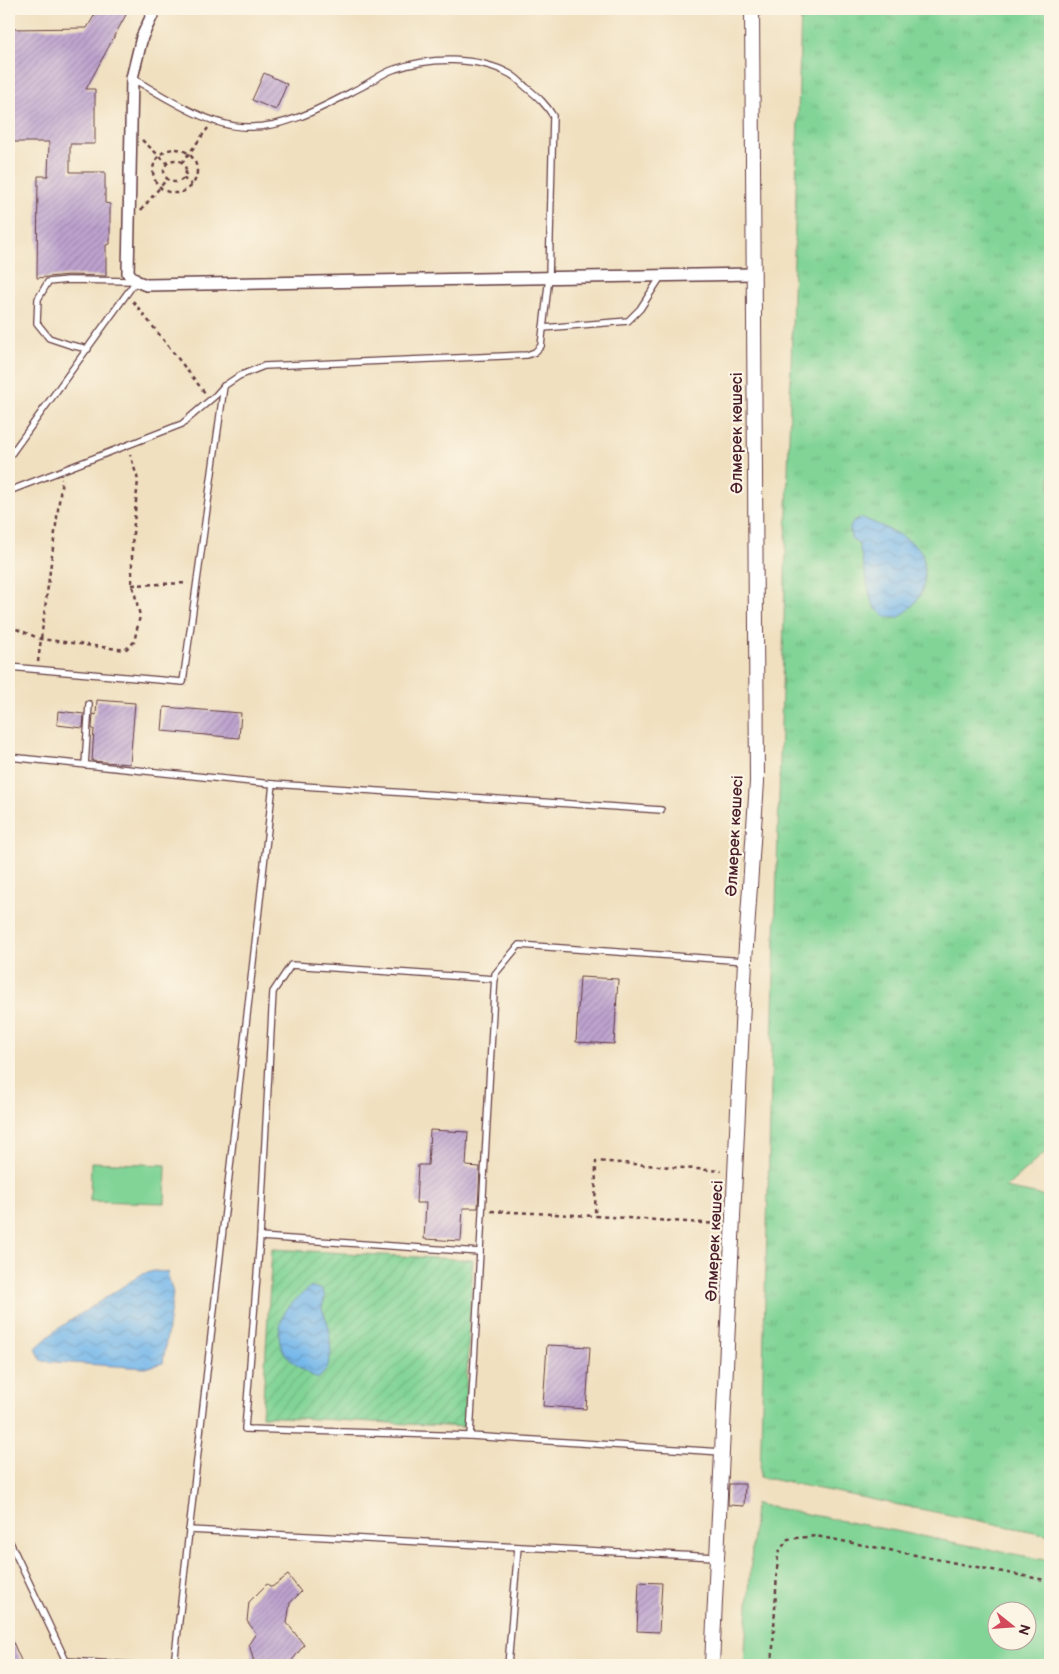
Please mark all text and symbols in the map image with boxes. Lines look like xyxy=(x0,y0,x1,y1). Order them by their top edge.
street label: Әлмерек көшесі xyxy=(728,372,747,494)
street label: Әлмерек көшесі xyxy=(722,775,748,897)
street label: Әлмерек көшесі xyxy=(702,1180,728,1302)
north arrow xyxy=(986,1602,1036,1652)
text: N xyxy=(1014,1622,1034,1637)

